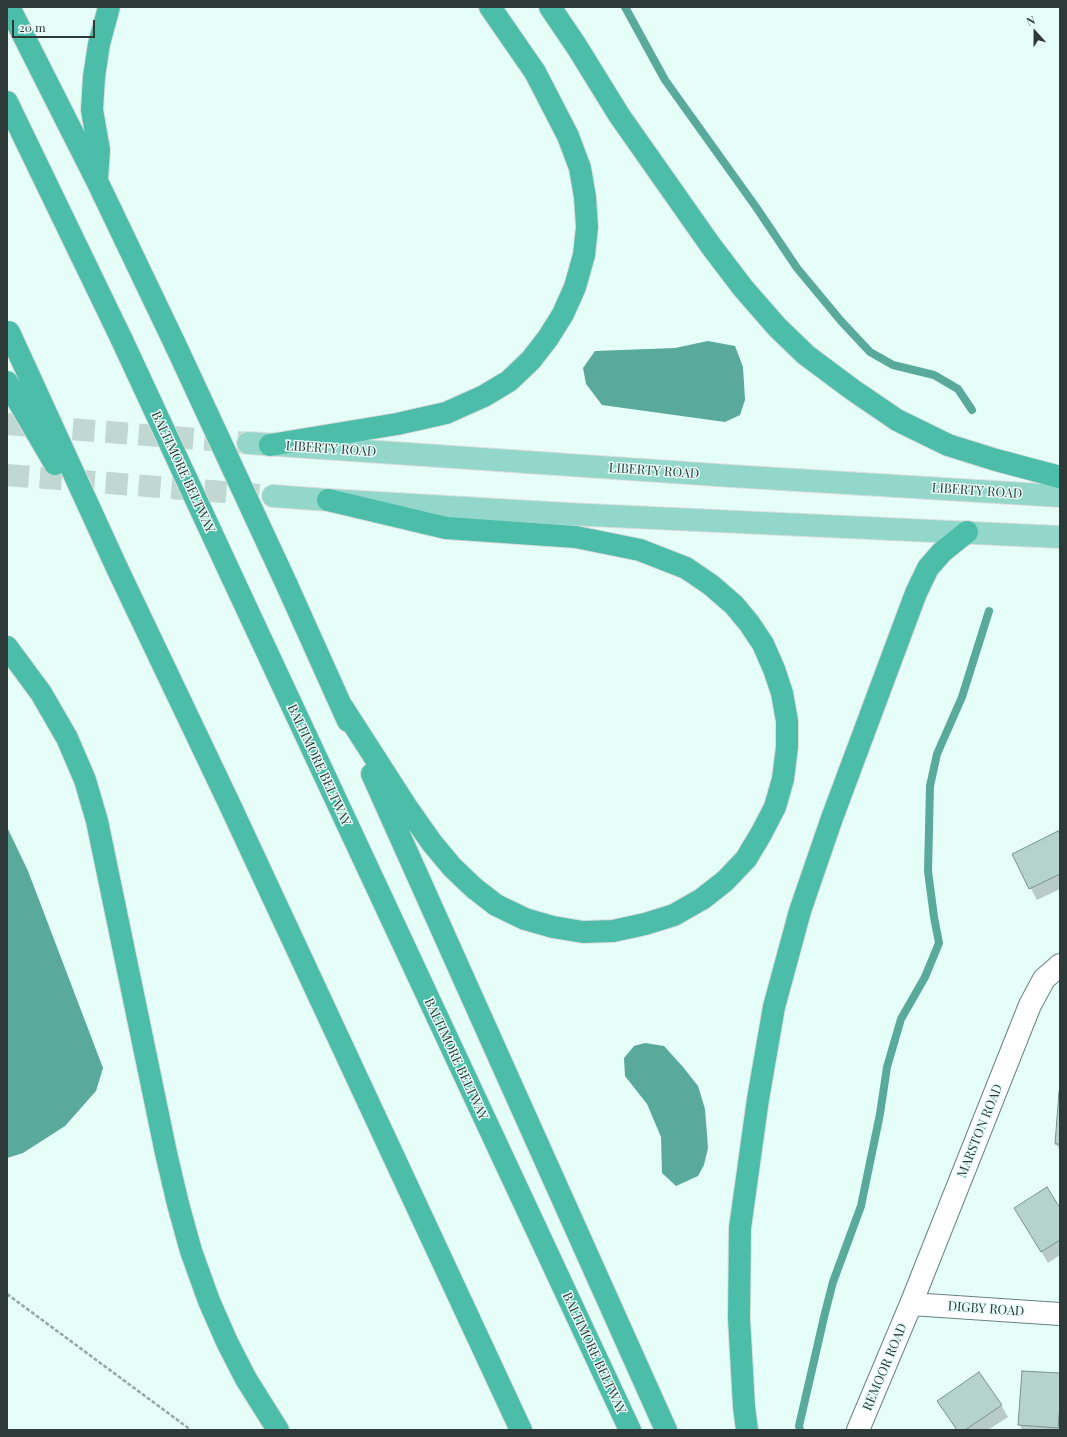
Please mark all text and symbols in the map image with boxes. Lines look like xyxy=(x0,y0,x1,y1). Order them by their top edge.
scale bar xyxy=(14,12,97,38)
north arrow xyxy=(1015,12,1055,52)
text: N xyxy=(1024,12,1037,29)
text: 20 m xyxy=(19,19,46,35)
street label: BALTIMORE BELTWAY xyxy=(148,409,218,535)
street label: LIBERTY ROAD xyxy=(285,438,377,460)
street label: LIBERTY ROAD xyxy=(608,460,700,482)
street label: LIBERTY ROAD xyxy=(931,480,1023,502)
street label: BALTIMORE BELTWAY xyxy=(284,702,354,828)
street label: BALTIMORE BELTWAY xyxy=(421,996,491,1122)
street label: MARSTON ROAD xyxy=(954,1082,1006,1180)
street label: BALTIMORE BELTWAY xyxy=(559,1290,629,1416)
street label: DIGBY ROAD xyxy=(947,1299,1025,1319)
street label: REMOOR ROAD xyxy=(860,1321,910,1413)

